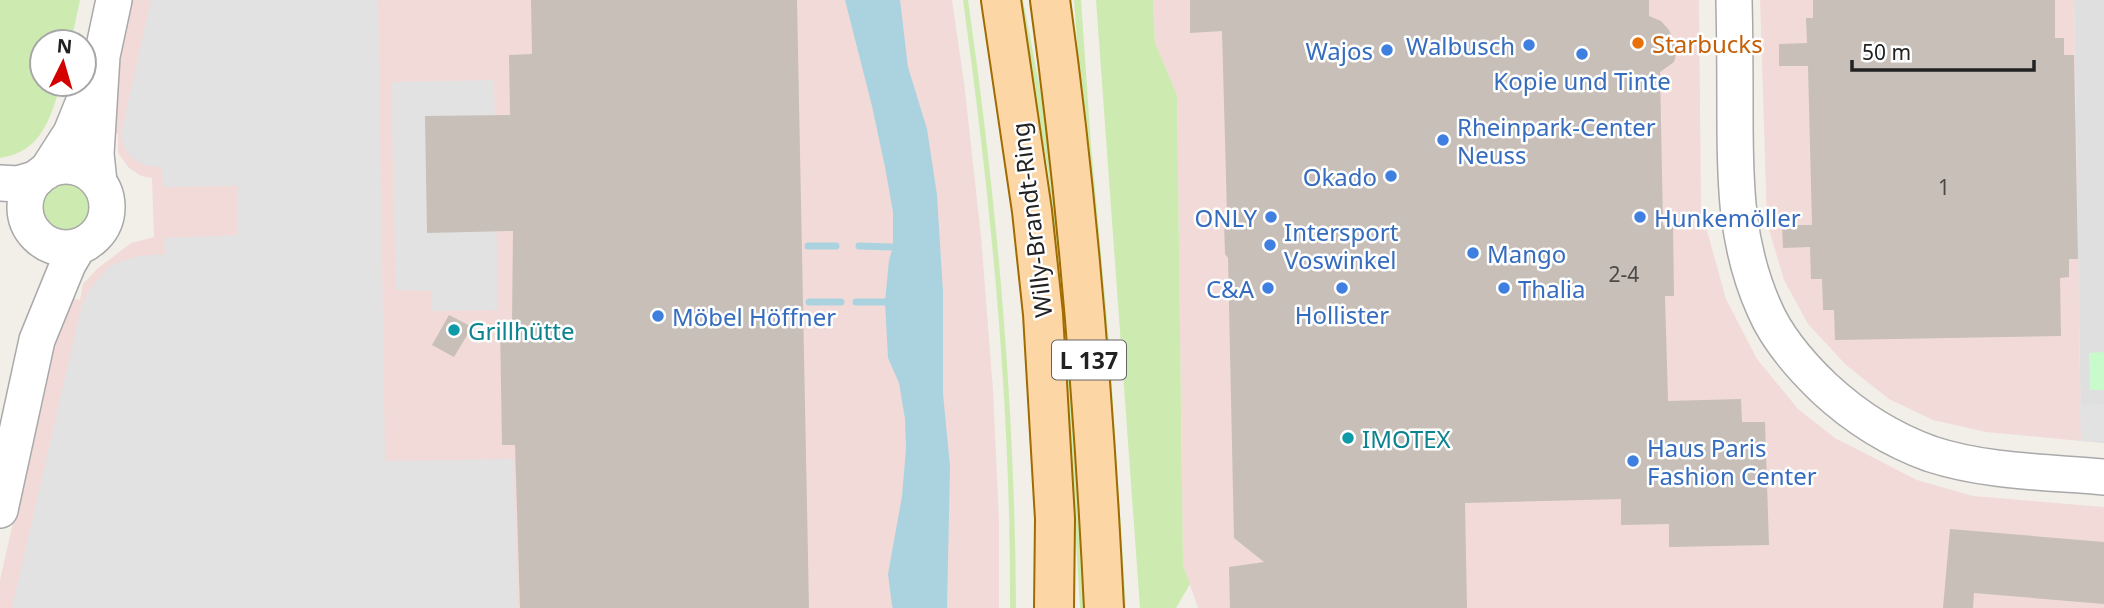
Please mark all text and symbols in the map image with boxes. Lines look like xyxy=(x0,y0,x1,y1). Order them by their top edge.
place label: Starbucks xyxy=(1652,27,1763,60)
north arrow xyxy=(28,28,98,98)
scale bar xyxy=(1852,28,2034,72)
place label: Walbusch xyxy=(1406,29,1515,62)
text: N xyxy=(56,32,73,60)
place label: Wajos xyxy=(1305,34,1373,67)
marker: Starbucks xyxy=(1630,35,1646,51)
marker: Walbusch xyxy=(1521,37,1537,53)
text: 50 m xyxy=(1862,38,1911,66)
marker: Wajos xyxy=(1379,42,1395,58)
marker: Kopie und Tinte xyxy=(1574,46,1590,62)
place label: Kopie und Tinte xyxy=(1493,64,1671,97)
place label: Rheinpark-Center Neuss xyxy=(1457,110,1656,171)
street label: Willy-Brandt-Ring xyxy=(1003,121,1059,319)
marker: Rheinpark-Center Neuss xyxy=(1435,132,1451,148)
place label: Okado xyxy=(1303,160,1377,193)
marker: Okado xyxy=(1383,168,1399,184)
house number: 1 xyxy=(1938,173,1950,201)
place label: ONLY xyxy=(1195,201,1257,234)
place label: Hunkemöller xyxy=(1654,201,1801,234)
marker: ONLY xyxy=(1263,209,1279,225)
marker: Hunkemöller xyxy=(1632,209,1648,225)
place label: Intersport Voswinkel xyxy=(1284,215,1399,276)
marker: Intersport Voswinkel xyxy=(1262,237,1278,253)
place label: Mango xyxy=(1487,237,1566,270)
marker: Mango xyxy=(1465,245,1481,261)
house number: 2-4 xyxy=(1609,260,1639,288)
place label: C&A xyxy=(1206,272,1255,305)
place label: Thalia xyxy=(1518,272,1586,305)
marker: C&A xyxy=(1260,280,1276,296)
marker: Hollister xyxy=(1334,280,1350,296)
marker: Thalia xyxy=(1496,280,1512,296)
place label: Hollister xyxy=(1295,298,1389,331)
place label: Möbel Höffner xyxy=(672,300,836,333)
marker: Möbel Höffner xyxy=(650,308,666,324)
place label: Grillhütte xyxy=(468,314,575,347)
marker: Grillhütte xyxy=(446,322,462,338)
road number: L 137 xyxy=(1052,340,1126,380)
place label: IMOTEX xyxy=(1362,422,1451,455)
marker: IMOTEX xyxy=(1340,430,1356,446)
place label: Haus Paris Fashion Center xyxy=(1647,431,1817,492)
marker: Haus Paris Fashion Center xyxy=(1625,453,1641,469)

